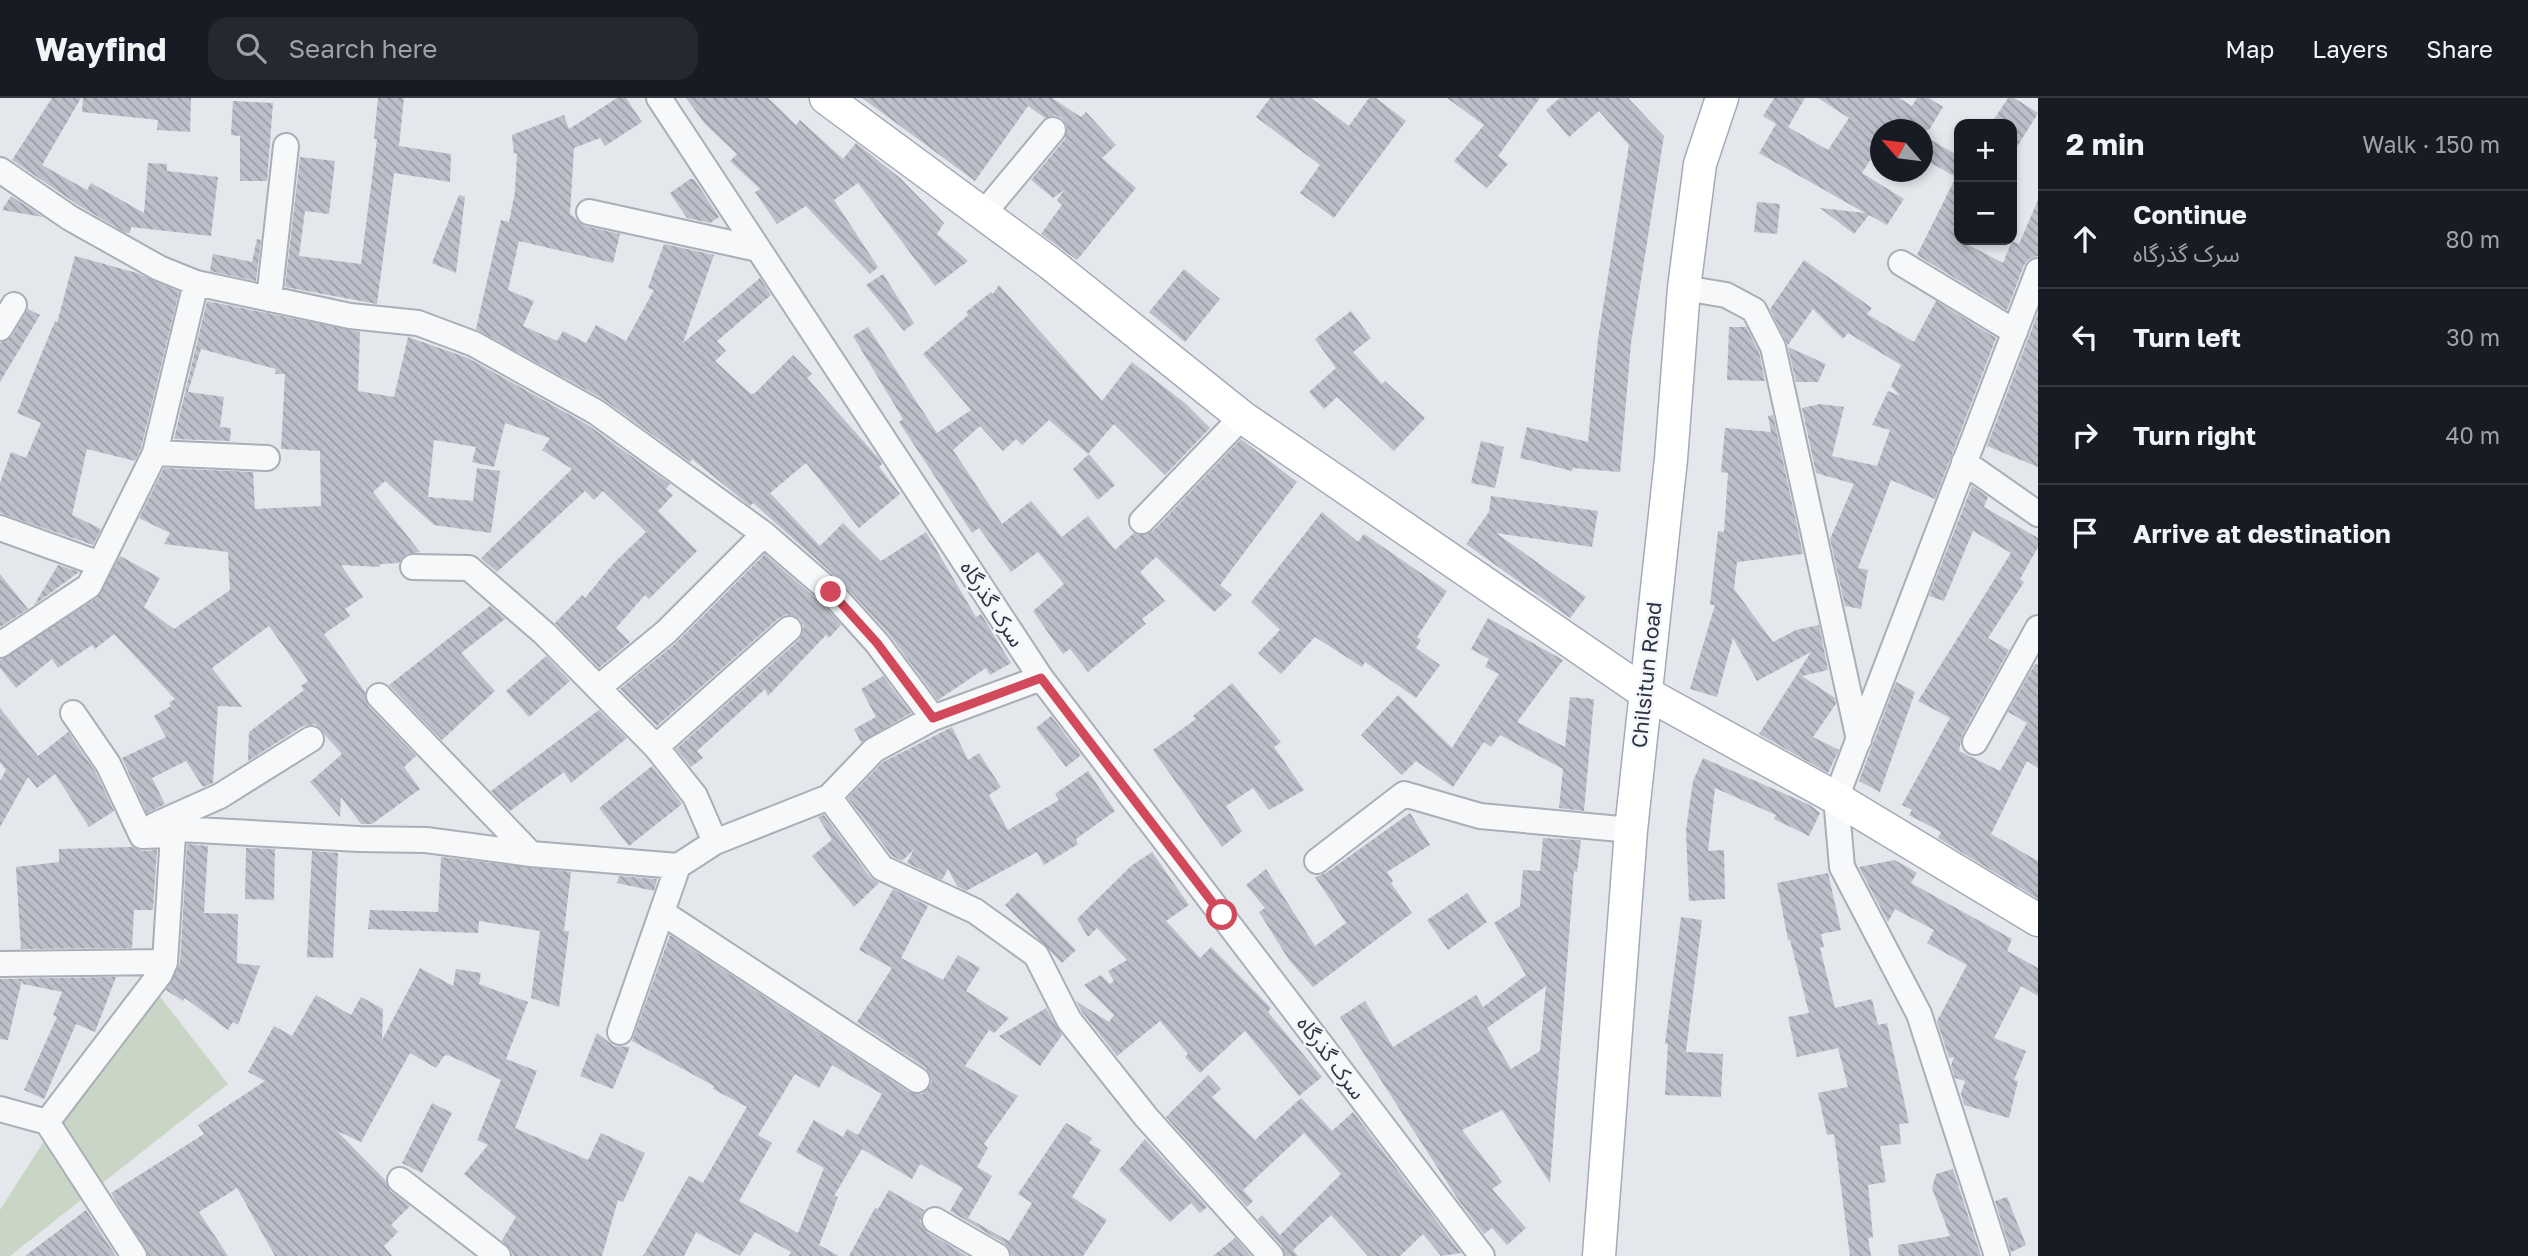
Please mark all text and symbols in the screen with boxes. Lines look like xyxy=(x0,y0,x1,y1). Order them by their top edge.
search box xyxy=(208,17,698,80)
text: Wayfind xyxy=(35,29,166,68)
icon: search xyxy=(232,29,270,67)
text: Search here xyxy=(288,33,437,64)
text: Map xyxy=(2225,34,2274,63)
text: Layers xyxy=(2312,34,2388,63)
text: Share xyxy=(2426,34,2493,63)
north arrow xyxy=(1870,119,1933,182)
map controls xyxy=(1954,119,2017,245)
button: + xyxy=(1954,119,2017,182)
text: 2 min xyxy=(2066,126,2144,162)
text: Walk · 150 m xyxy=(2362,130,2500,158)
button: − xyxy=(1954,182,2017,245)
text: Continue xyxy=(2133,199,2247,230)
icon: ahead xyxy=(2066,220,2104,258)
text: 80 m xyxy=(2446,225,2500,253)
text: سرک گذرگاه xyxy=(2133,239,2240,267)
icon: left xyxy=(2066,318,2104,356)
text: Turn left xyxy=(2133,322,2241,353)
text: 30 m xyxy=(2446,323,2500,351)
icon: right xyxy=(2066,416,2104,454)
text: Turn right xyxy=(2133,420,2256,451)
text: 40 m xyxy=(2446,421,2500,449)
icon: arrive xyxy=(2066,514,2104,552)
text: Arrive at destination xyxy=(2133,518,2391,549)
street label: سرک گذرگاه xyxy=(955,555,1030,651)
route end xyxy=(815,576,846,607)
street label: Chilsitun Road xyxy=(1625,600,1667,749)
route start xyxy=(1206,899,1237,930)
street label: سرک گذرگاه xyxy=(1292,1011,1372,1104)

